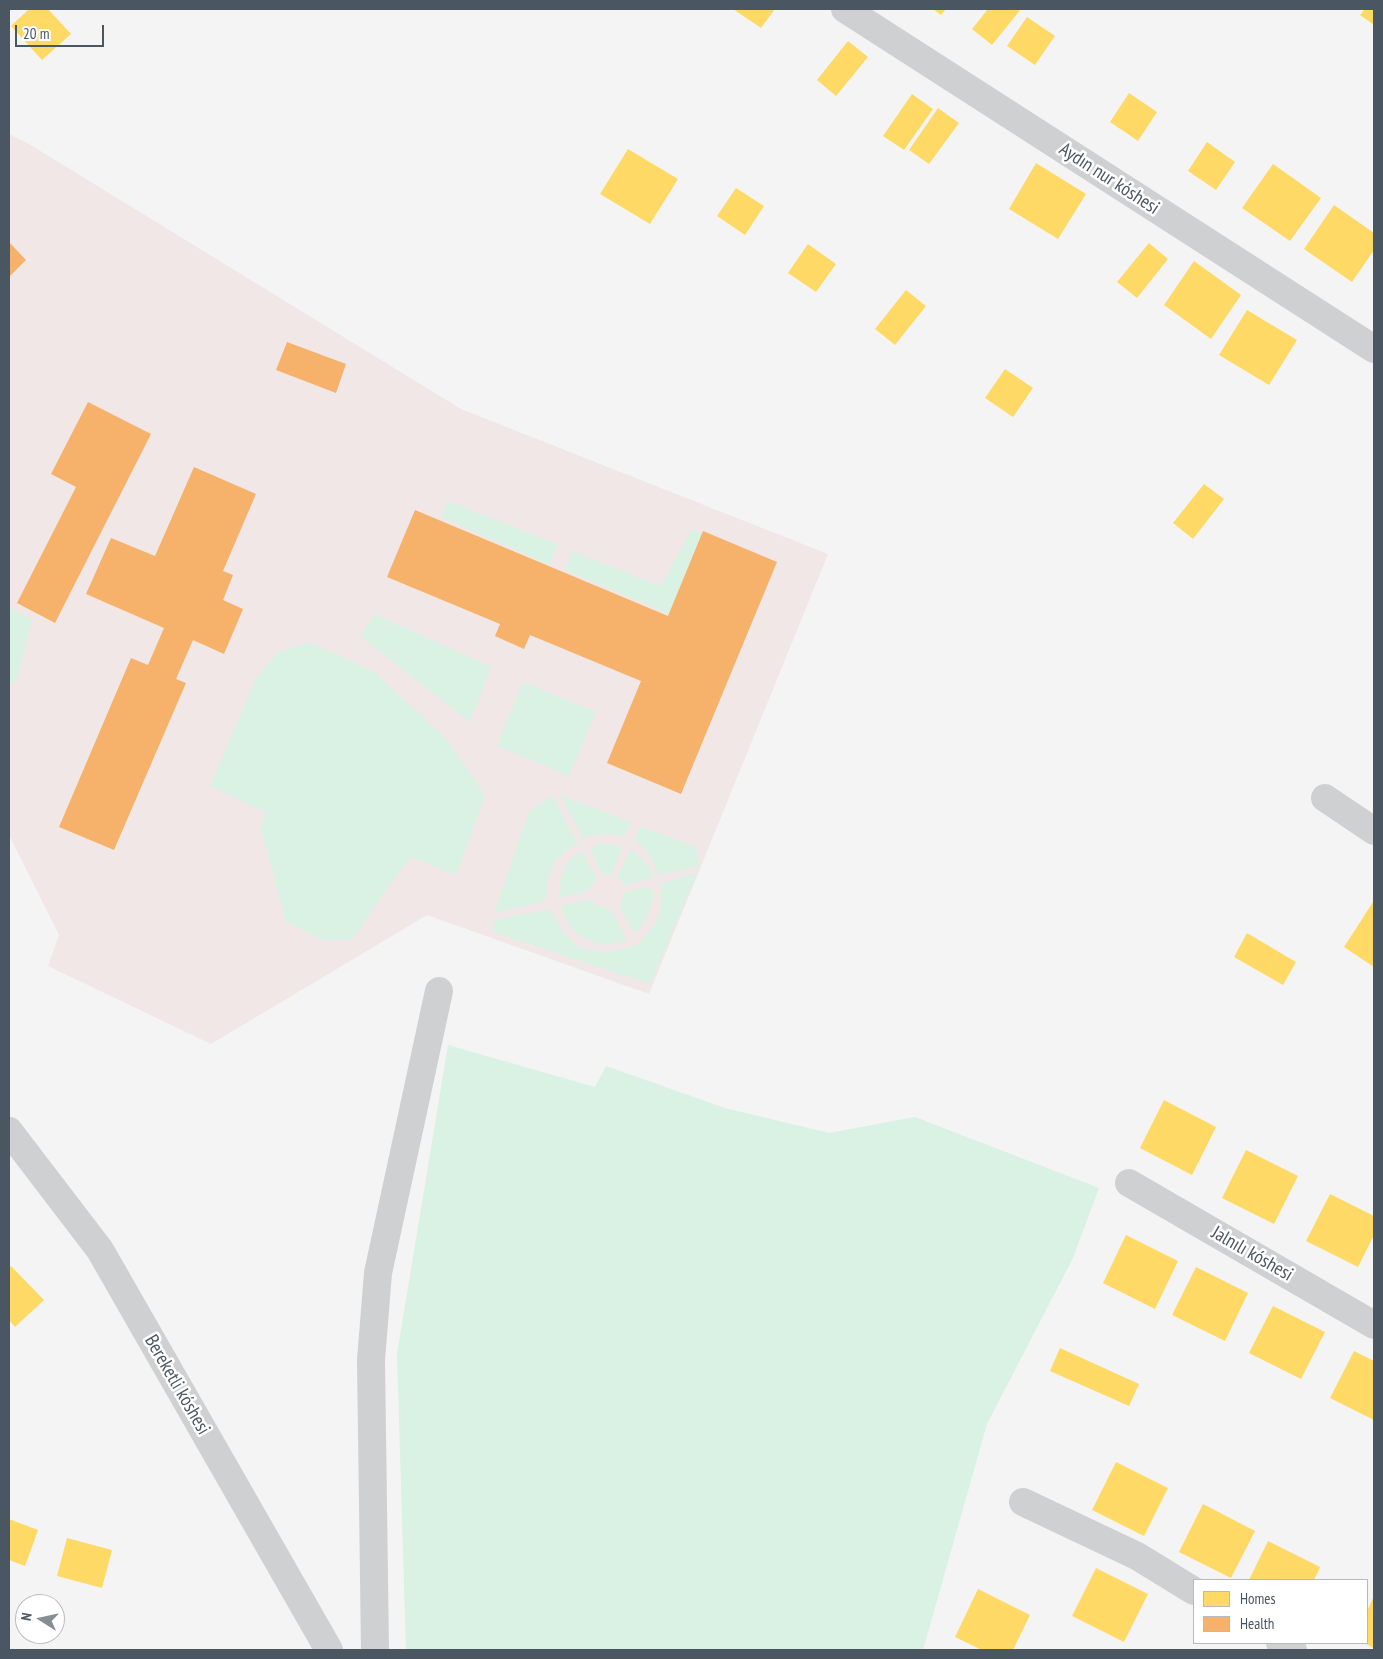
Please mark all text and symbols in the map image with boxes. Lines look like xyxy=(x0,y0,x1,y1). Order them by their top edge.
scale bar xyxy=(18,15,106,47)
text: 20 m xyxy=(23,24,49,43)
street label: Aydın nur kóshesi xyxy=(1055,138,1163,220)
street label: Jalnılı kóshesi xyxy=(1207,1222,1297,1286)
street label: Bereketli kóshesi xyxy=(139,1331,215,1439)
legend xyxy=(1193,1579,1368,1644)
text: Homes xyxy=(1240,1589,1276,1608)
north arrow xyxy=(15,1594,65,1644)
text: N xyxy=(17,1611,36,1622)
text: Health xyxy=(1240,1614,1274,1633)

